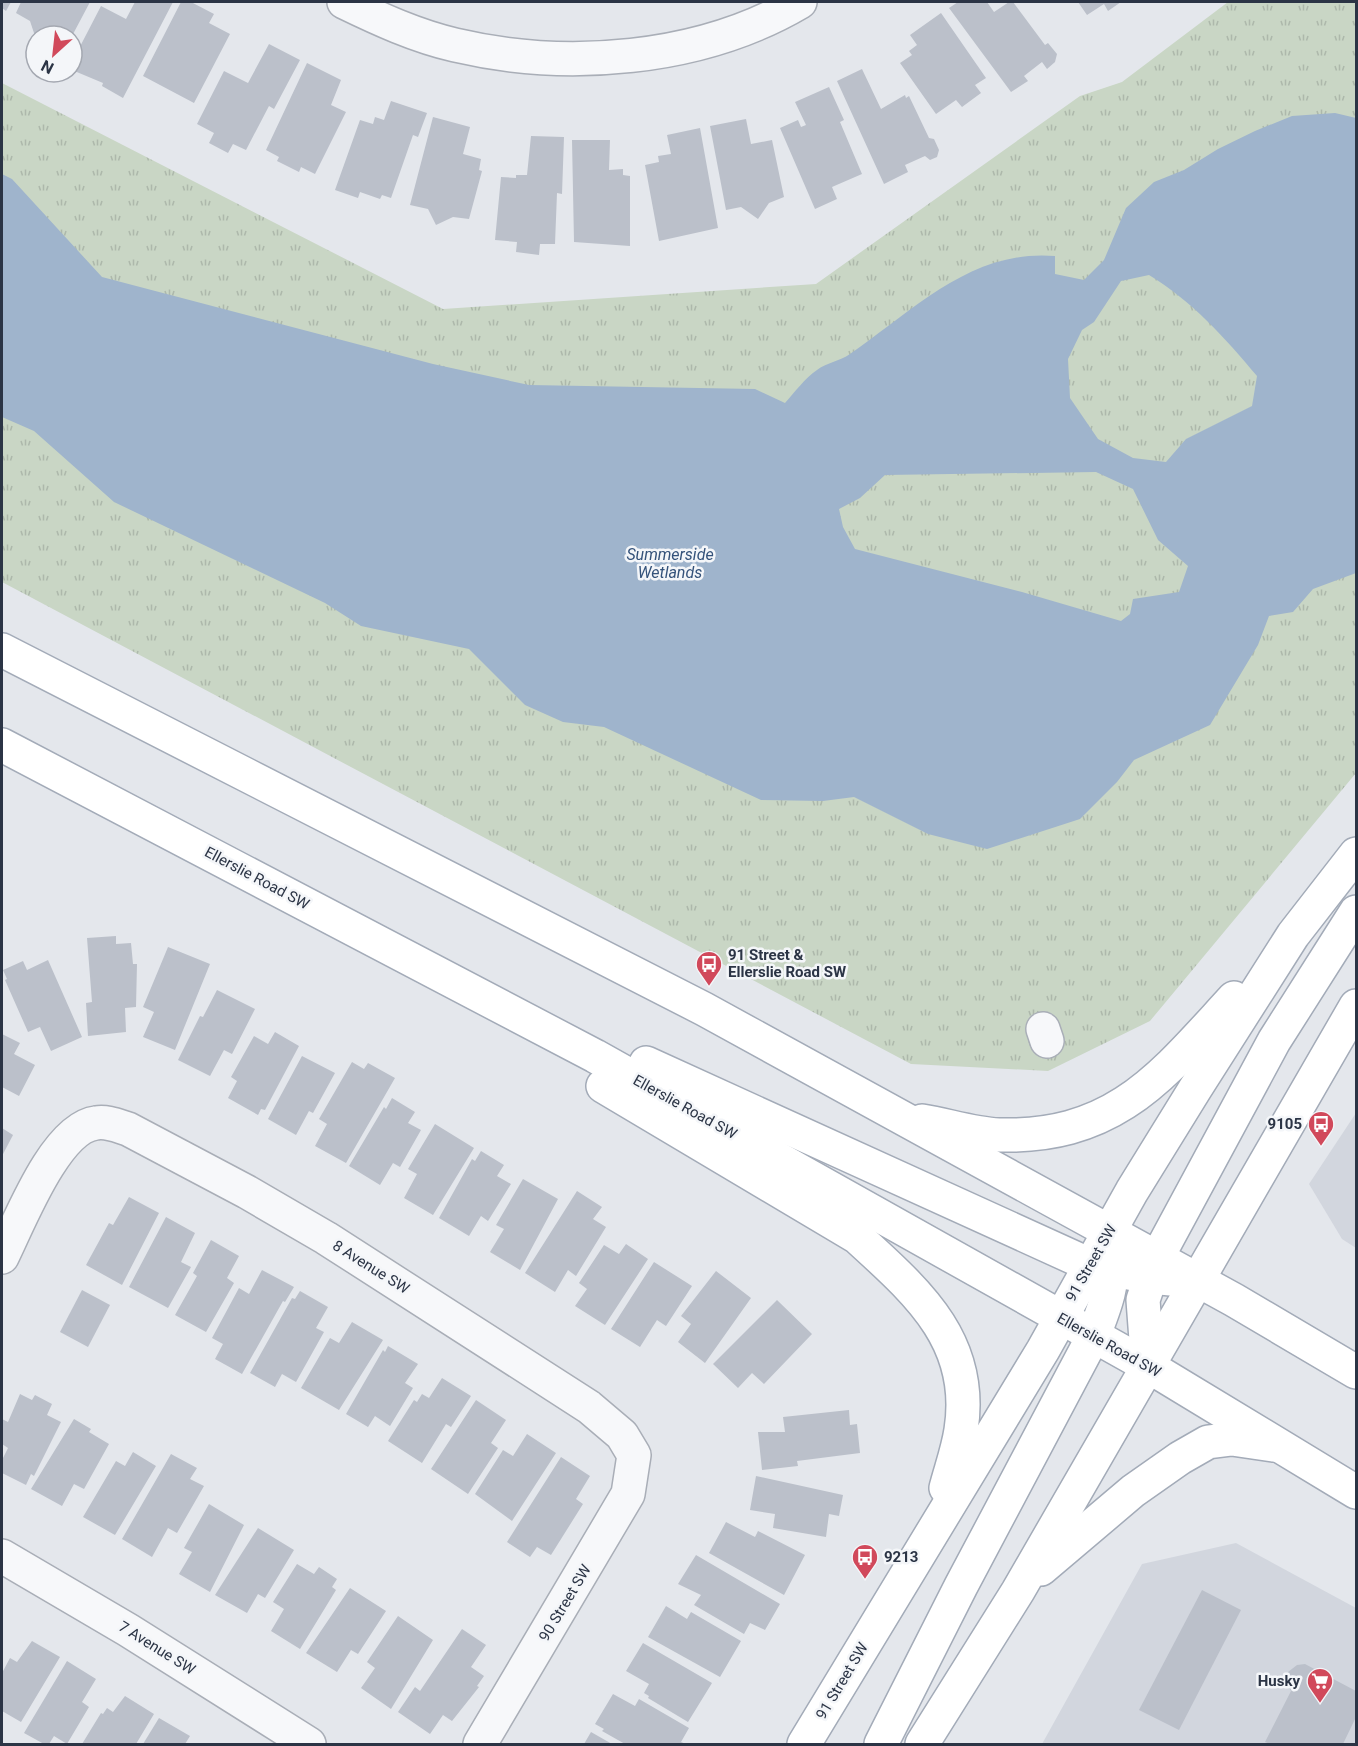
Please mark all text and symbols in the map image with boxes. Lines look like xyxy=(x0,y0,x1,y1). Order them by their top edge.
north arrow xyxy=(24,24,84,84)
text: N xyxy=(38,56,57,78)
water label: Summerside Wetlands xyxy=(626,545,714,582)
street label: Ellerslie Road SW xyxy=(202,843,312,913)
place label: 91 Street & Ellerslie Road SW xyxy=(728,946,846,981)
bus stop icon: 91 Street & Ellerslie Road SW xyxy=(694,949,724,987)
street label: Ellerslie Road SW xyxy=(630,1071,740,1143)
bus stop icon: 9105 xyxy=(1306,1109,1336,1147)
place label: 9105 xyxy=(1268,1115,1302,1133)
street label: 91 Street SW xyxy=(1062,1221,1120,1305)
street label: 8 Avenue SW xyxy=(329,1236,413,1298)
street label: Ellerslie Road SW xyxy=(1054,1309,1164,1381)
bus stop icon: 9213 xyxy=(850,1542,880,1580)
place label: 9213 xyxy=(884,1548,918,1566)
street label: 90 Street SW xyxy=(535,1561,595,1645)
street label: 7 Avenue SW xyxy=(115,1617,199,1679)
street label: 91 Street SW xyxy=(812,1639,872,1723)
supermarket icon: Husky xyxy=(1305,1666,1335,1704)
place label: Husky xyxy=(1258,1672,1300,1690)

